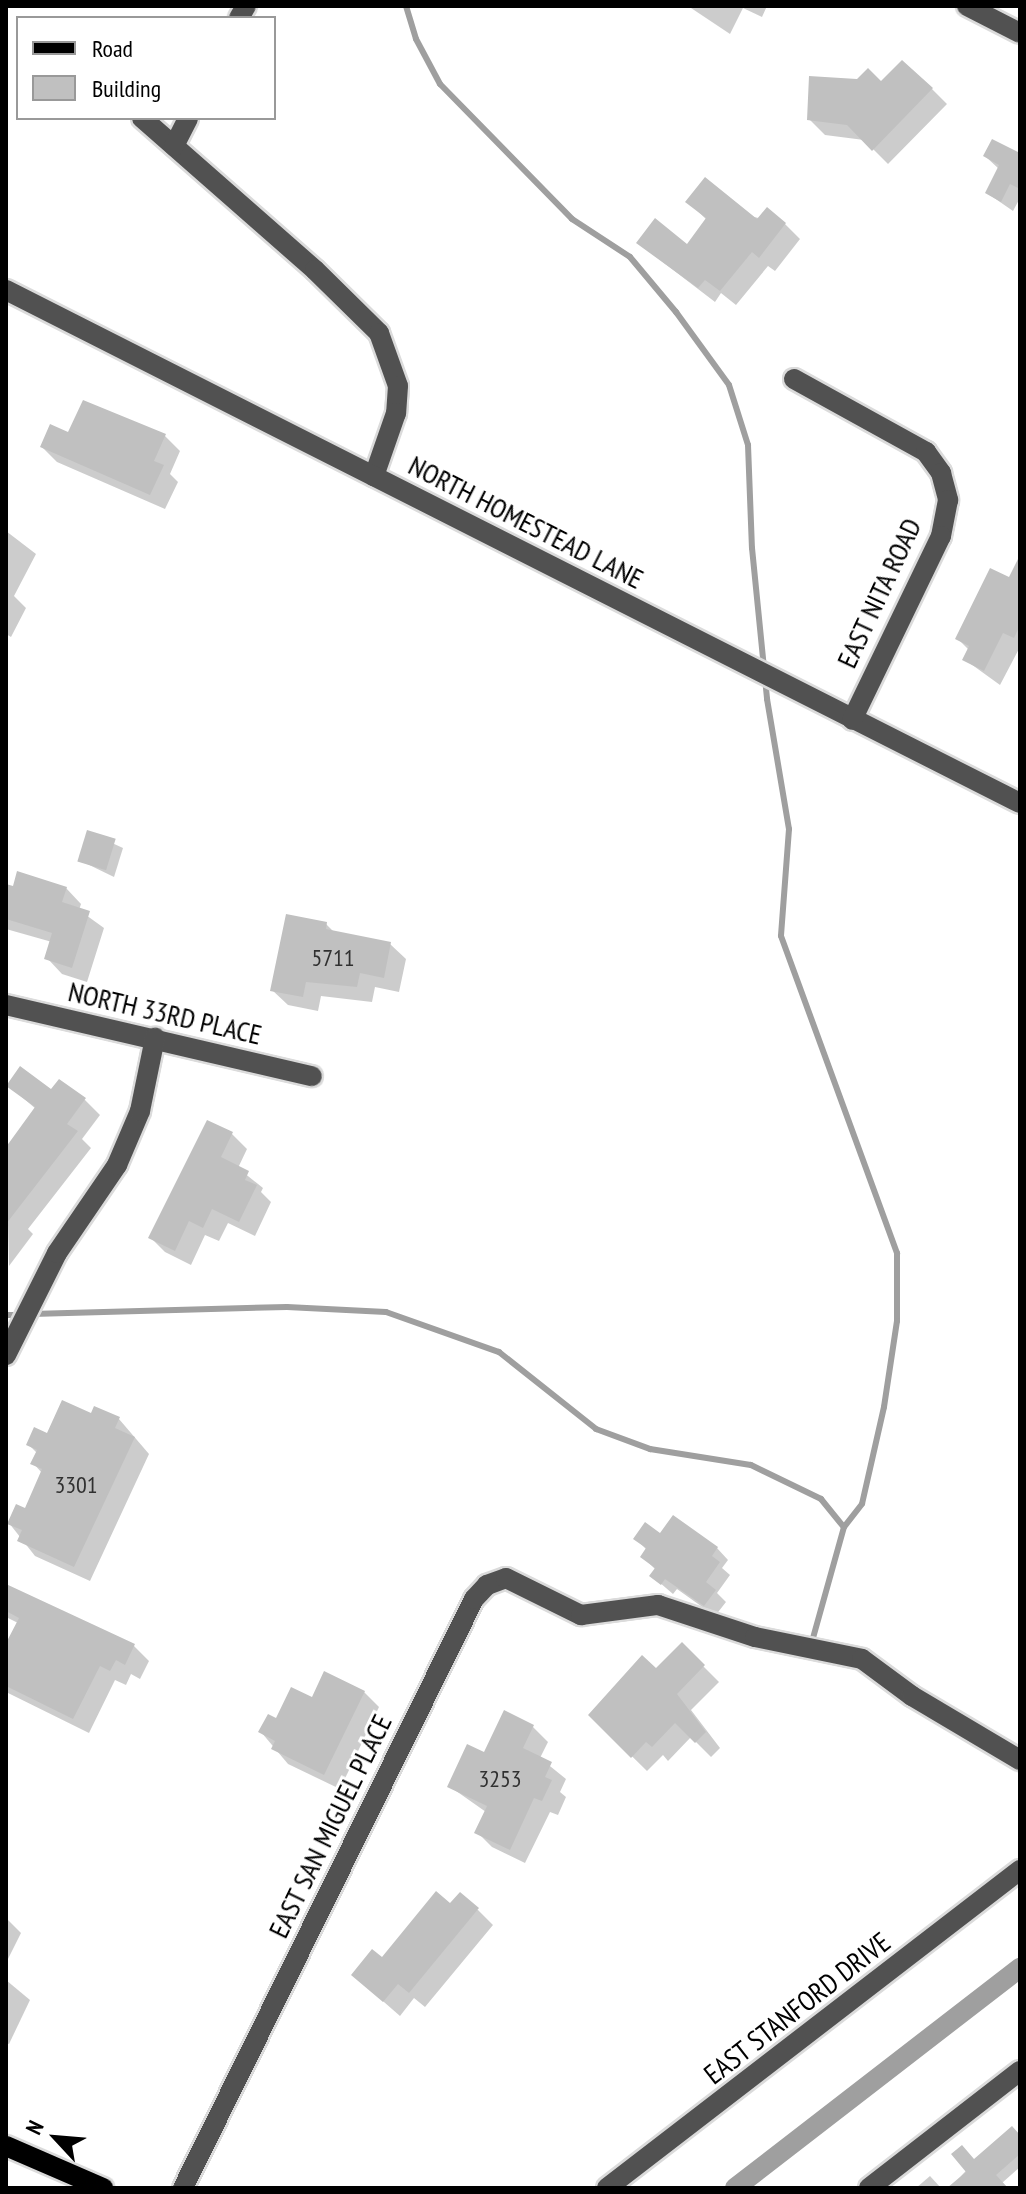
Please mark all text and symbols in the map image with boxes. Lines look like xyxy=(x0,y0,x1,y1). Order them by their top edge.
legend xyxy=(16,16,276,120)
text: Road xyxy=(92,33,133,64)
text: Building xyxy=(92,73,161,104)
street label: NORTH HOMESTEAD LANE xyxy=(403,448,649,596)
street label: EAST NITA ROAD xyxy=(829,512,929,674)
house number: 5711 xyxy=(311,944,355,972)
street label: NORTH 33RD PLACE xyxy=(65,974,265,1052)
house number: 3301 xyxy=(54,1471,98,1499)
street label: EAST SAN MIGUEL PLACE xyxy=(261,1708,399,1944)
house number: 3253 xyxy=(478,1765,522,1793)
street label: EAST STANFORD DRIVE xyxy=(697,1925,897,2091)
north arrow xyxy=(16,2098,96,2178)
text: N xyxy=(19,2116,50,2139)

